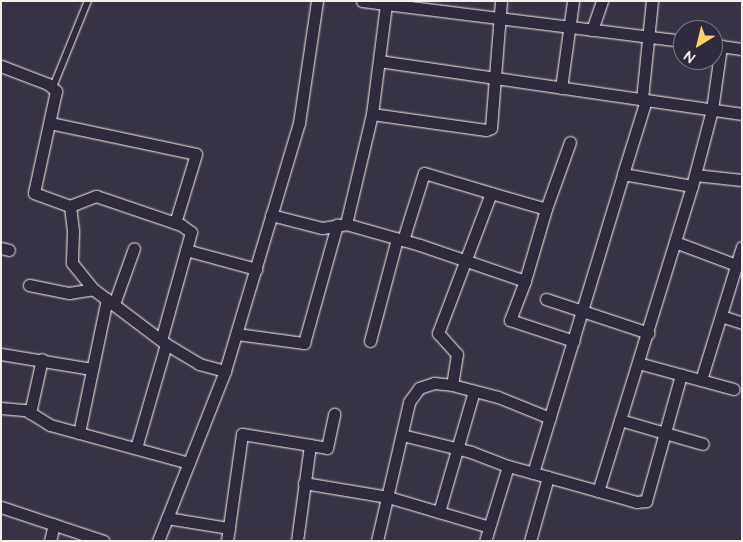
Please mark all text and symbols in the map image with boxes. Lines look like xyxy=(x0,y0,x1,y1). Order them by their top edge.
north arrow xyxy=(673,20,723,70)
text: N xyxy=(680,46,699,67)

